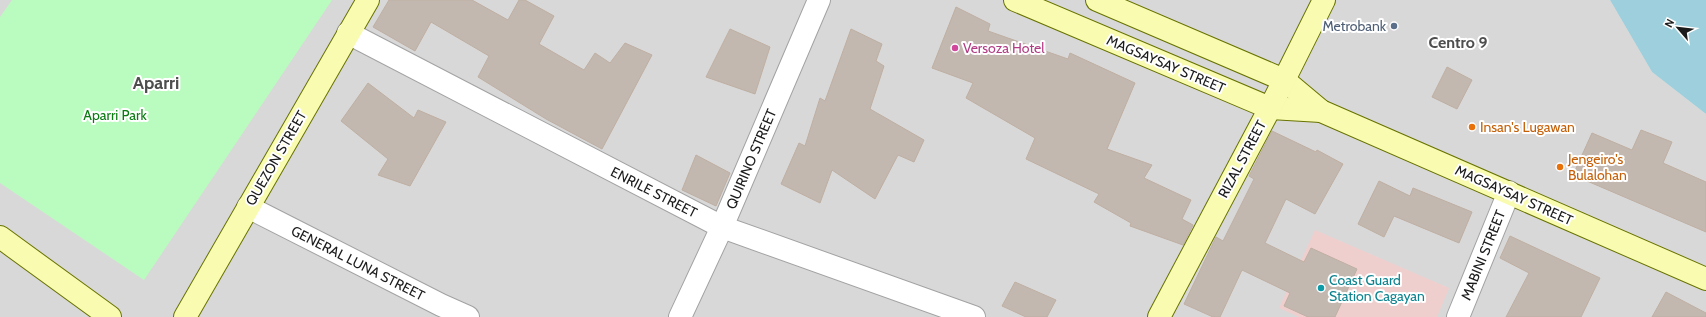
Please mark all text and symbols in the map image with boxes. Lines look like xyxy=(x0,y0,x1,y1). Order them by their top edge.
north arrow xyxy=(1658,8,1698,48)
place label: Metrobank xyxy=(1322,17,1387,35)
text: N xyxy=(1661,17,1677,30)
marker: Metrobank xyxy=(1389,21,1399,31)
street label: MAGSAYSAY STREET xyxy=(1104,31,1229,97)
district label: Centro 9 xyxy=(1429,33,1487,52)
place label: Versoza Hotel xyxy=(963,39,1045,57)
marker: Versoza Hotel xyxy=(950,43,960,53)
district label: Aparri xyxy=(133,72,179,94)
park label: Aparri Park xyxy=(83,106,147,124)
street label: QUIRINO STREET xyxy=(722,106,780,212)
street label: QUEZON STREET xyxy=(241,107,311,209)
street label: RIZAL STREET xyxy=(1214,117,1270,201)
place label: Insan's Lugawan xyxy=(1480,118,1575,136)
marker: Insan's Lugawan xyxy=(1467,122,1477,132)
place label: Jengeiro's Bulalohan xyxy=(1567,150,1627,184)
street label: MAGSAYSAY STREET xyxy=(1452,161,1576,229)
marker: Jengeiro's Bulalohan xyxy=(1555,162,1565,172)
street label: ENRILE STREET xyxy=(608,163,701,222)
street label: MABINI STREET xyxy=(1457,207,1509,303)
street label: GENERAL LUNA STREET xyxy=(288,221,428,305)
place label: Coast Guard Station Cagayan xyxy=(1329,271,1425,305)
marker: Coast Guard Station Cagayan xyxy=(1316,283,1326,293)

